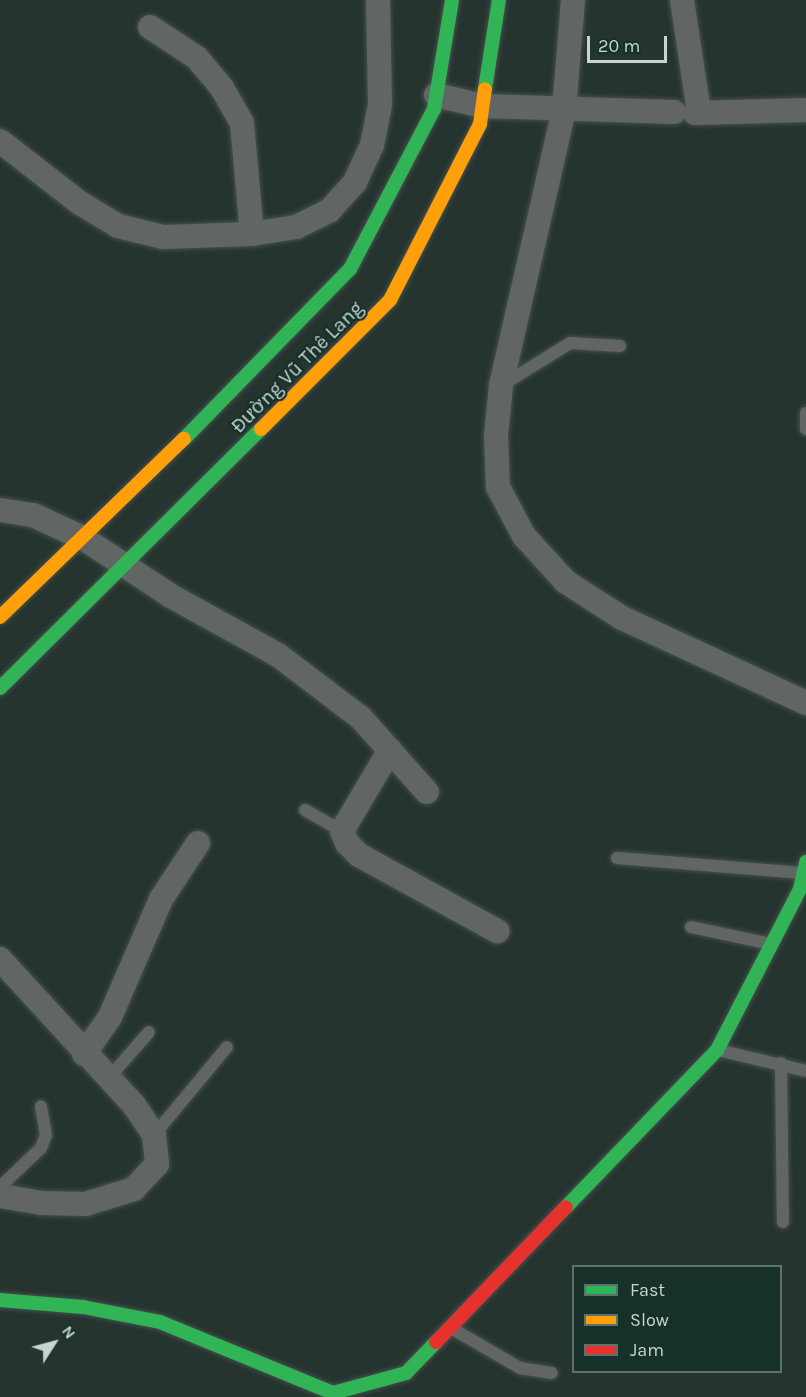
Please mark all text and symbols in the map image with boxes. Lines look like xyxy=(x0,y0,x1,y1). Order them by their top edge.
scale bar xyxy=(590,24,670,62)
text: 20 m xyxy=(598,35,640,57)
street label: Đường Vũ Thê Lang xyxy=(226,296,368,438)
legend xyxy=(572,1265,782,1373)
text: Fast xyxy=(630,1279,665,1301)
text: Slow xyxy=(630,1309,669,1331)
north arrow xyxy=(24,1313,84,1373)
text: N xyxy=(58,1322,80,1342)
text: Jam xyxy=(630,1339,664,1361)

